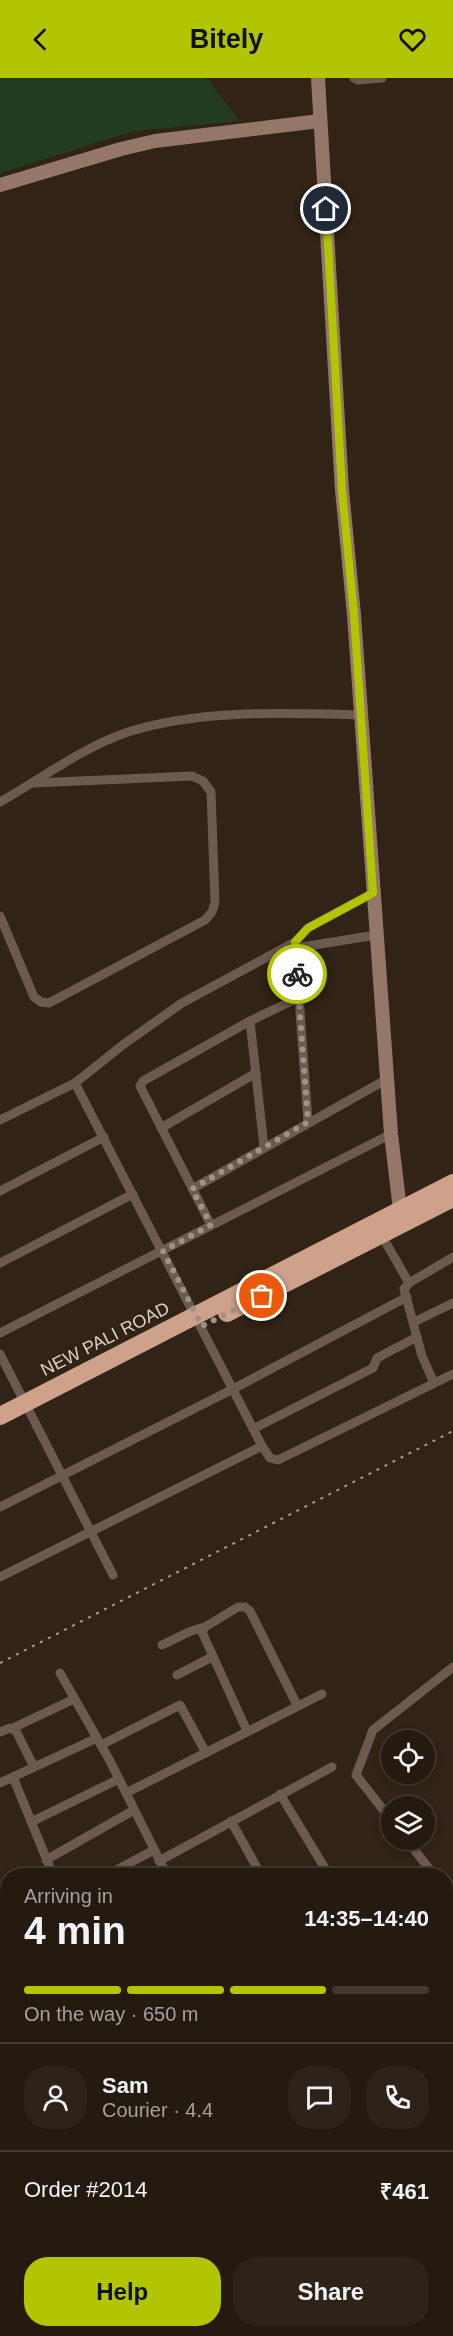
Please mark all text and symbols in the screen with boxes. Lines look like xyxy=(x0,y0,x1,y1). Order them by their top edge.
icon: back xyxy=(24,23,57,56)
icon: heart xyxy=(396,23,429,56)
text: Bitely xyxy=(190,24,263,54)
pin xyxy=(300,183,351,234)
icon: home xyxy=(309,192,342,225)
courier xyxy=(267,944,327,1004)
icon: bike xyxy=(281,958,314,991)
pin xyxy=(236,1270,287,1321)
icon: bag xyxy=(245,1279,278,1312)
street label: NEW PALI ROAD xyxy=(37,1298,173,1380)
map controls xyxy=(381,1730,435,1850)
button: locate xyxy=(381,1730,435,1784)
button: layers xyxy=(381,1796,435,1850)
text: Arriving in xyxy=(24,1885,113,1907)
text: 14:35–14:40 xyxy=(304,1906,429,1931)
text: 4 min xyxy=(24,1909,126,1952)
text: On the way · 650 m xyxy=(24,2003,199,2025)
button: person xyxy=(24,2066,87,2129)
button: chat xyxy=(288,2066,351,2129)
button: phone xyxy=(366,2066,429,2129)
text: Sam xyxy=(102,2073,148,2098)
text: Courier · 4.4 xyxy=(102,2099,213,2121)
text: Order #2014 xyxy=(24,2177,148,2202)
text: ₹461 xyxy=(380,2179,429,2204)
button: Help xyxy=(24,2257,221,2326)
button: Share xyxy=(233,2257,429,2326)

